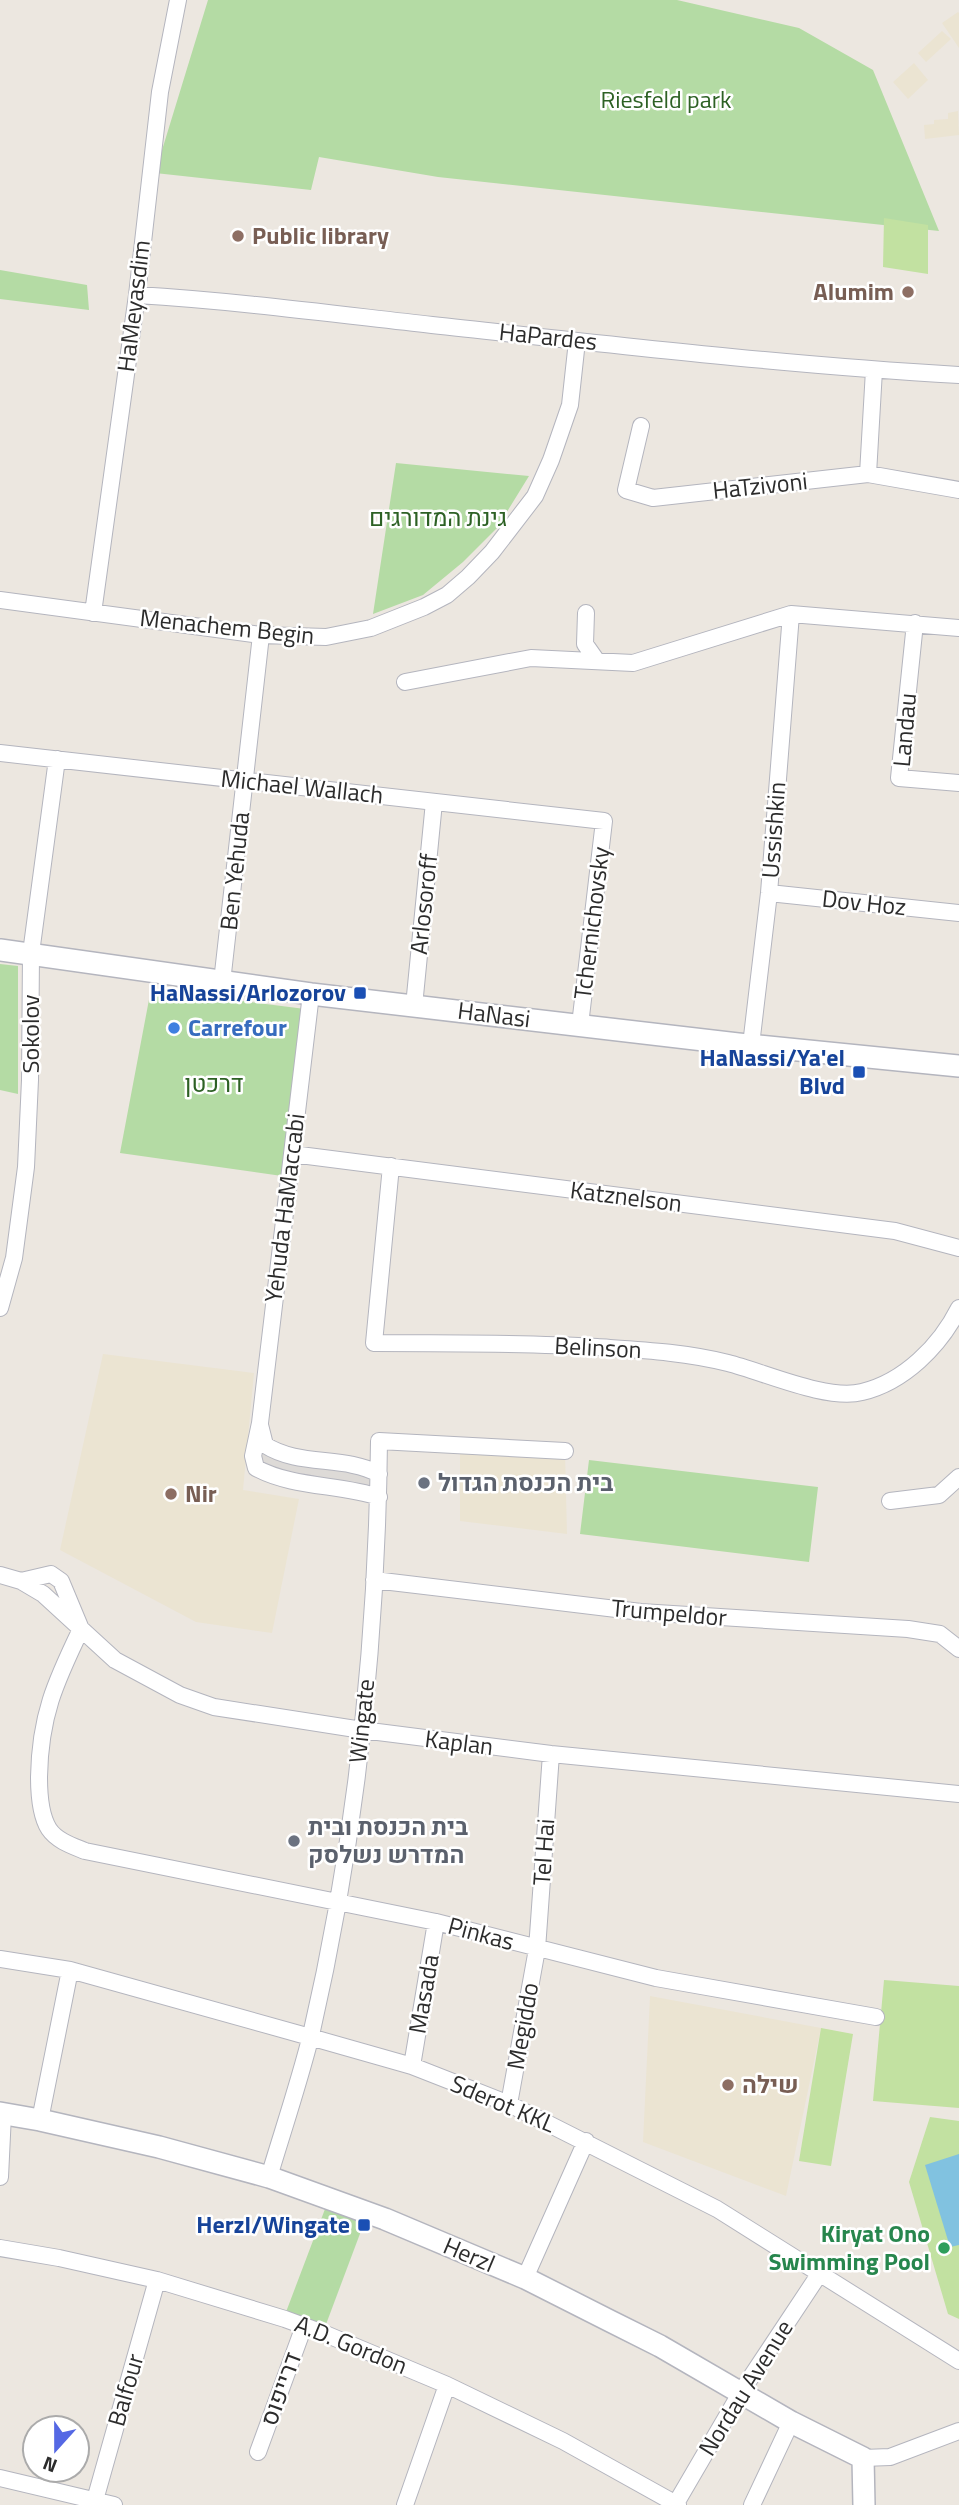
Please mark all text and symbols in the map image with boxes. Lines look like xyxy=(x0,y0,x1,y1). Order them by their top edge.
park label: Riesfeld park xyxy=(600,81,732,117)
place label: Public library xyxy=(252,217,389,253)
marker: Public library xyxy=(230,228,246,244)
street label: HaMeyasdim xyxy=(107,238,159,374)
place label: Alumim xyxy=(813,273,894,309)
marker: Alumim xyxy=(900,284,916,300)
street label: HaPardes xyxy=(497,313,599,359)
street label: HaTzivoni xyxy=(711,462,809,508)
park label: גינת המדורגים xyxy=(369,499,507,535)
street label: Menachem Begin xyxy=(138,599,316,653)
street label: Landau xyxy=(883,692,925,768)
street label: Michael Wallach xyxy=(219,760,385,812)
street label: Ussishkin xyxy=(752,780,794,879)
street label: Ben Yehuda xyxy=(210,810,258,932)
street label: Tchernichovsky xyxy=(564,844,618,1001)
street label: Arlosoroff xyxy=(400,852,446,956)
street label: Dov Hoz xyxy=(820,880,908,924)
place label: HaNassi/Arlozorov xyxy=(150,974,346,1010)
marker: HaNassi/Arlozorov xyxy=(352,985,368,1001)
street label: HaNasi xyxy=(456,992,532,1036)
street label: Sokolov xyxy=(12,994,48,1074)
place label: Carrefour xyxy=(188,1009,287,1045)
marker: Carrefour xyxy=(166,1020,182,1036)
place label: HaNassi/Ya'el Blvd xyxy=(699,1039,845,1103)
marker: HaNassi/Ya'el Blvd xyxy=(851,1064,867,1080)
park label: דרכטן xyxy=(185,1065,243,1101)
street label: Yehuda HaMaccabi xyxy=(255,1111,313,1304)
street label: Katznelson xyxy=(568,1171,684,1221)
street label: Belinson xyxy=(554,1327,643,1367)
place label: בית הכנסת הגדול xyxy=(438,1464,613,1500)
place label: Nir xyxy=(185,1475,217,1511)
marker: בית הכנסת הגדול xyxy=(416,1475,432,1491)
marker: Nir xyxy=(163,1486,179,1502)
street label: Trumpeldor xyxy=(610,1589,728,1635)
street label: Wingate xyxy=(339,1677,383,1765)
street label: Kaplan xyxy=(423,1720,495,1764)
place label: בית הכנסת ובית המדרש נשלסק xyxy=(308,1808,468,1872)
street label: Tel Hai xyxy=(523,1817,563,1887)
marker: בית הכנסת ובית המדרש נשלסק xyxy=(286,1833,302,1849)
street label: Pinkas xyxy=(444,1907,518,1959)
street label: Masada xyxy=(398,1951,448,2036)
street label: Megiddo xyxy=(497,1979,547,2072)
street label: Sderot KKL xyxy=(445,2065,562,2142)
place label: שילה xyxy=(742,2066,799,2102)
marker: שילה xyxy=(720,2077,736,2093)
place label: Herzl/Wingate xyxy=(196,2206,350,2242)
place label: Kiryat Ono Swimming Pool xyxy=(768,2215,930,2279)
marker: Herzl/Wingate xyxy=(356,2217,372,2233)
street label: Herzl xyxy=(438,2227,501,2281)
marker: Kiryat Ono Swimming Pool xyxy=(936,2240,952,2256)
street label: A.D. Gordon xyxy=(290,2305,413,2383)
street label: Nordau Avenue xyxy=(689,2312,801,2463)
street label: דרייפוס xyxy=(250,2347,310,2431)
street label: Balfour xyxy=(98,2349,153,2430)
north arrow xyxy=(21,2414,91,2484)
text: N xyxy=(38,2449,61,2481)

